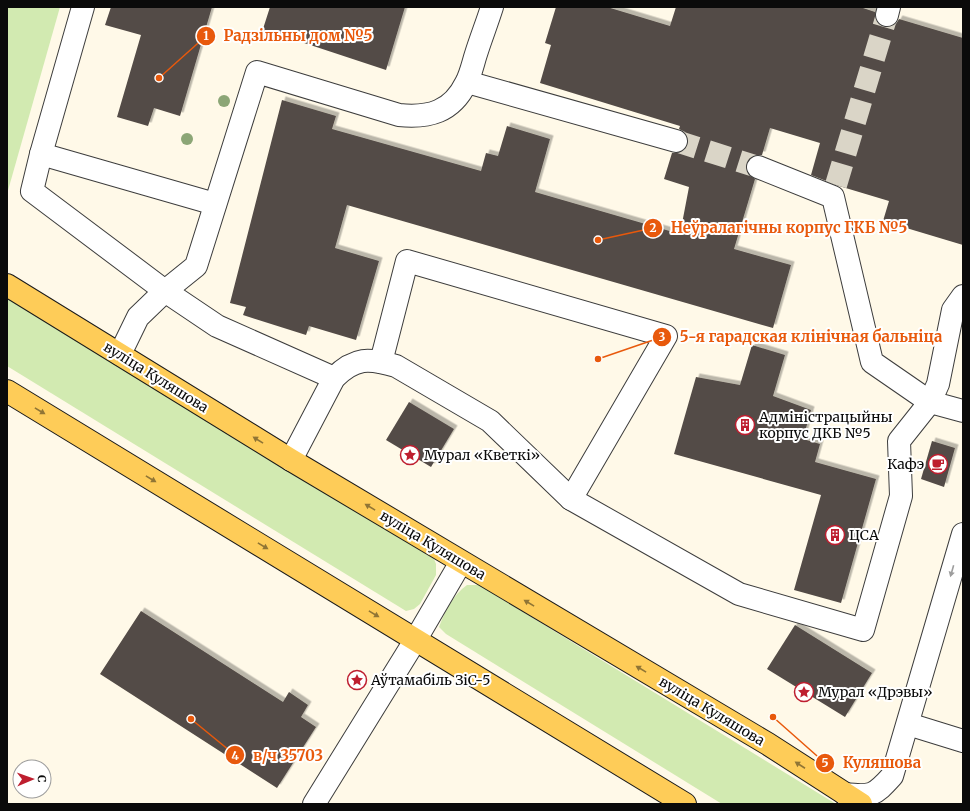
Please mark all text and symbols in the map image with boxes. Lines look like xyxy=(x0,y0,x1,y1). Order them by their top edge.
callout: Радзільны дом №5 xyxy=(196,22,381,49)
text: Радзільны дом №5 xyxy=(223,26,373,45)
text: 1 xyxy=(203,28,209,43)
callout: Неўралагічны корпус ГКБ №5 xyxy=(643,214,915,241)
text: Неўралагічны корпус ГКБ №5 xyxy=(671,218,907,237)
text: 2 xyxy=(649,220,657,235)
callout: 5-я гарадская клінічная бальніца xyxy=(652,323,951,350)
text: 5-я гарадская клінічная бальніца xyxy=(680,327,943,346)
text: 3 xyxy=(659,329,666,344)
street label: вуліца Куляшова xyxy=(100,338,212,417)
one-way arrow xyxy=(34,408,46,415)
place label: Адміністрацыйны корпус ДКБ №5 xyxy=(758,408,893,442)
building icon: Адміністрацыйны корпус ДКБ №5 xyxy=(734,414,756,436)
one-way arrow xyxy=(253,436,263,444)
place icon: Мурал «Кветкі» xyxy=(399,444,421,466)
place label: Мурал «Кветкі» xyxy=(424,446,540,464)
cafe icon: Кафэ xyxy=(927,453,949,475)
place label: Кафэ xyxy=(887,455,924,473)
one-way arrow xyxy=(145,475,157,482)
one-way arrow xyxy=(364,504,376,511)
street label: вуліца Куляшова xyxy=(377,506,490,584)
building icon: ЦСА xyxy=(824,524,846,546)
place label: ЦСА xyxy=(849,526,879,544)
one-way arrow xyxy=(258,542,268,550)
one-way arrow xyxy=(949,565,955,577)
one-way arrow xyxy=(523,599,535,606)
one-way arrow xyxy=(368,610,380,617)
one-way arrow xyxy=(635,666,647,673)
place icon: Аўтамабіль ЗіС-5 xyxy=(346,669,368,691)
place label: Аўтамабіль ЗіС-5 xyxy=(370,671,490,689)
street label: вуліца Куляшова xyxy=(656,672,769,750)
place icon: Мурал «Дрэвы» xyxy=(793,681,815,703)
place label: Мурал «Дрэвы» xyxy=(818,683,933,701)
callout: в/ч 35703 xyxy=(225,742,331,769)
text: в/ч 35703 xyxy=(253,746,323,765)
text: 4 xyxy=(231,748,239,763)
callout: Куляшова xyxy=(815,749,930,776)
text: Куляшова xyxy=(843,753,922,772)
text: 5 xyxy=(821,755,829,770)
north arrow xyxy=(12,759,52,799)
one-way arrow xyxy=(794,762,806,769)
text: С xyxy=(35,775,49,783)

